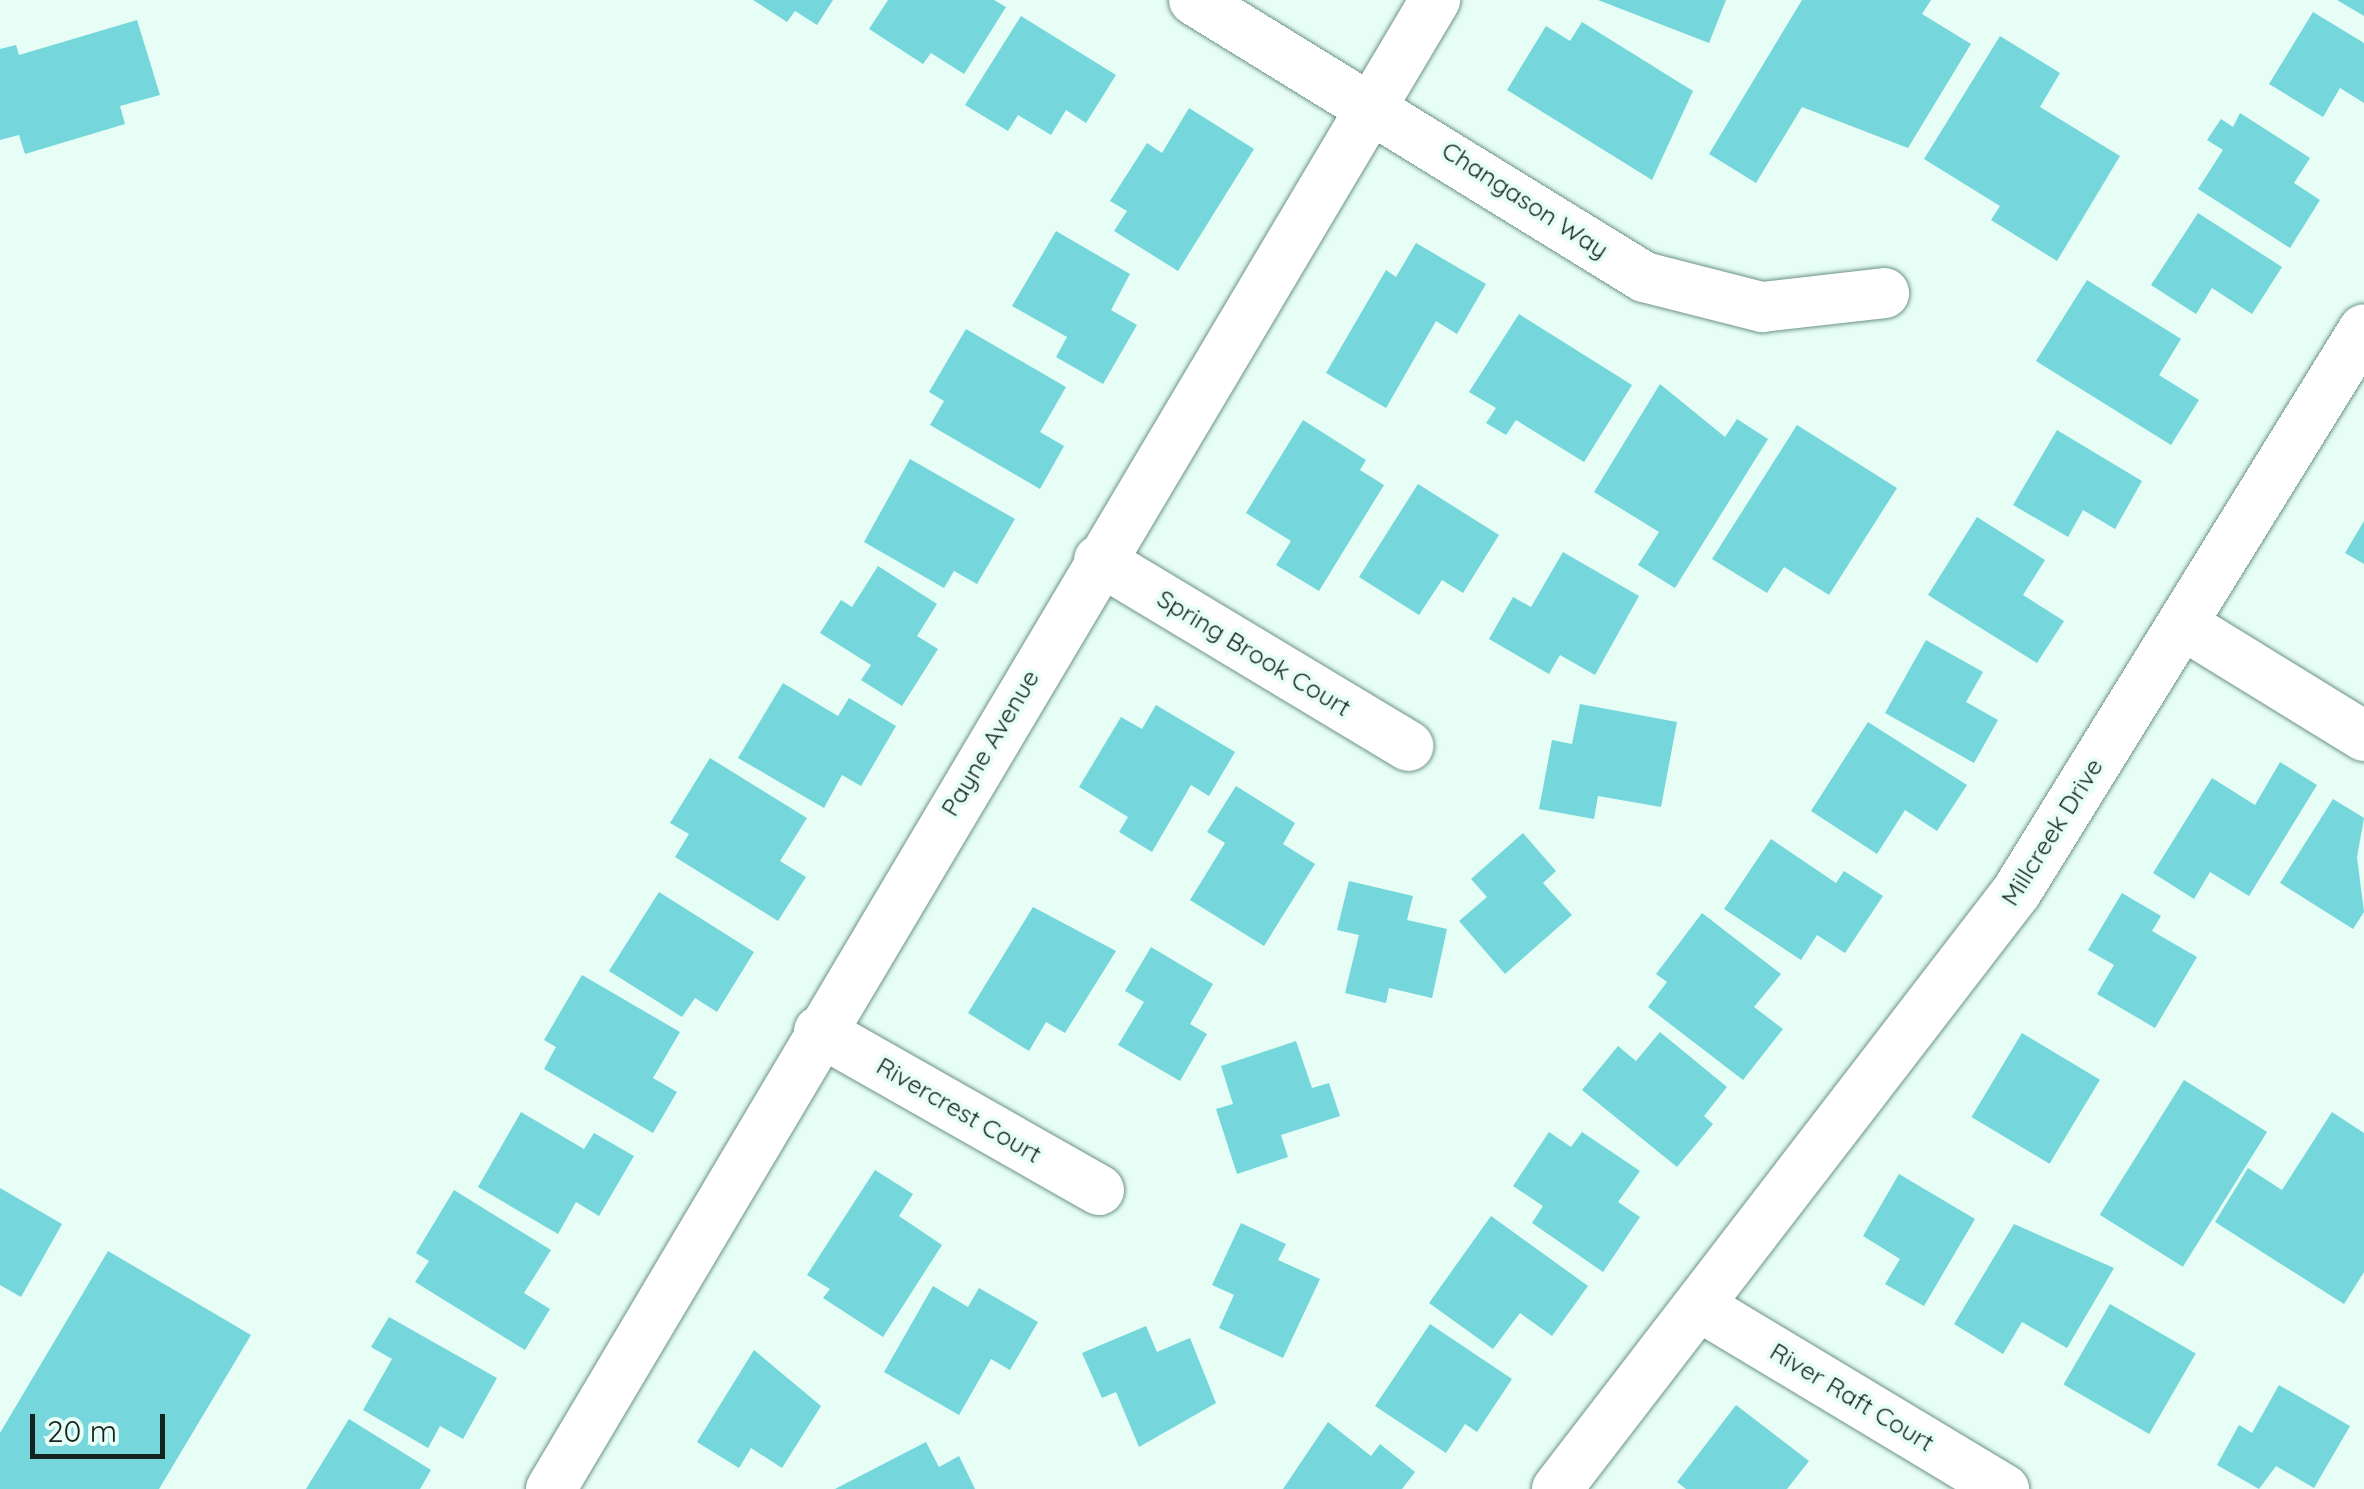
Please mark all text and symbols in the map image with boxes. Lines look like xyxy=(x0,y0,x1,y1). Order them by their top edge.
street label: Changason Way xyxy=(1436,135,1614,265)
street label: Spring Brook Court xyxy=(1152,583,1356,723)
street label: Payne Avenue xyxy=(935,665,1045,821)
street label: Millcreek Drive xyxy=(1995,753,2109,911)
street label: Rivercrest Court xyxy=(871,1051,1047,1169)
street label: River Raft Court xyxy=(1765,1336,1939,1458)
scale bar xyxy=(35,1394,170,1456)
text: 20 m xyxy=(47,1412,117,1450)

